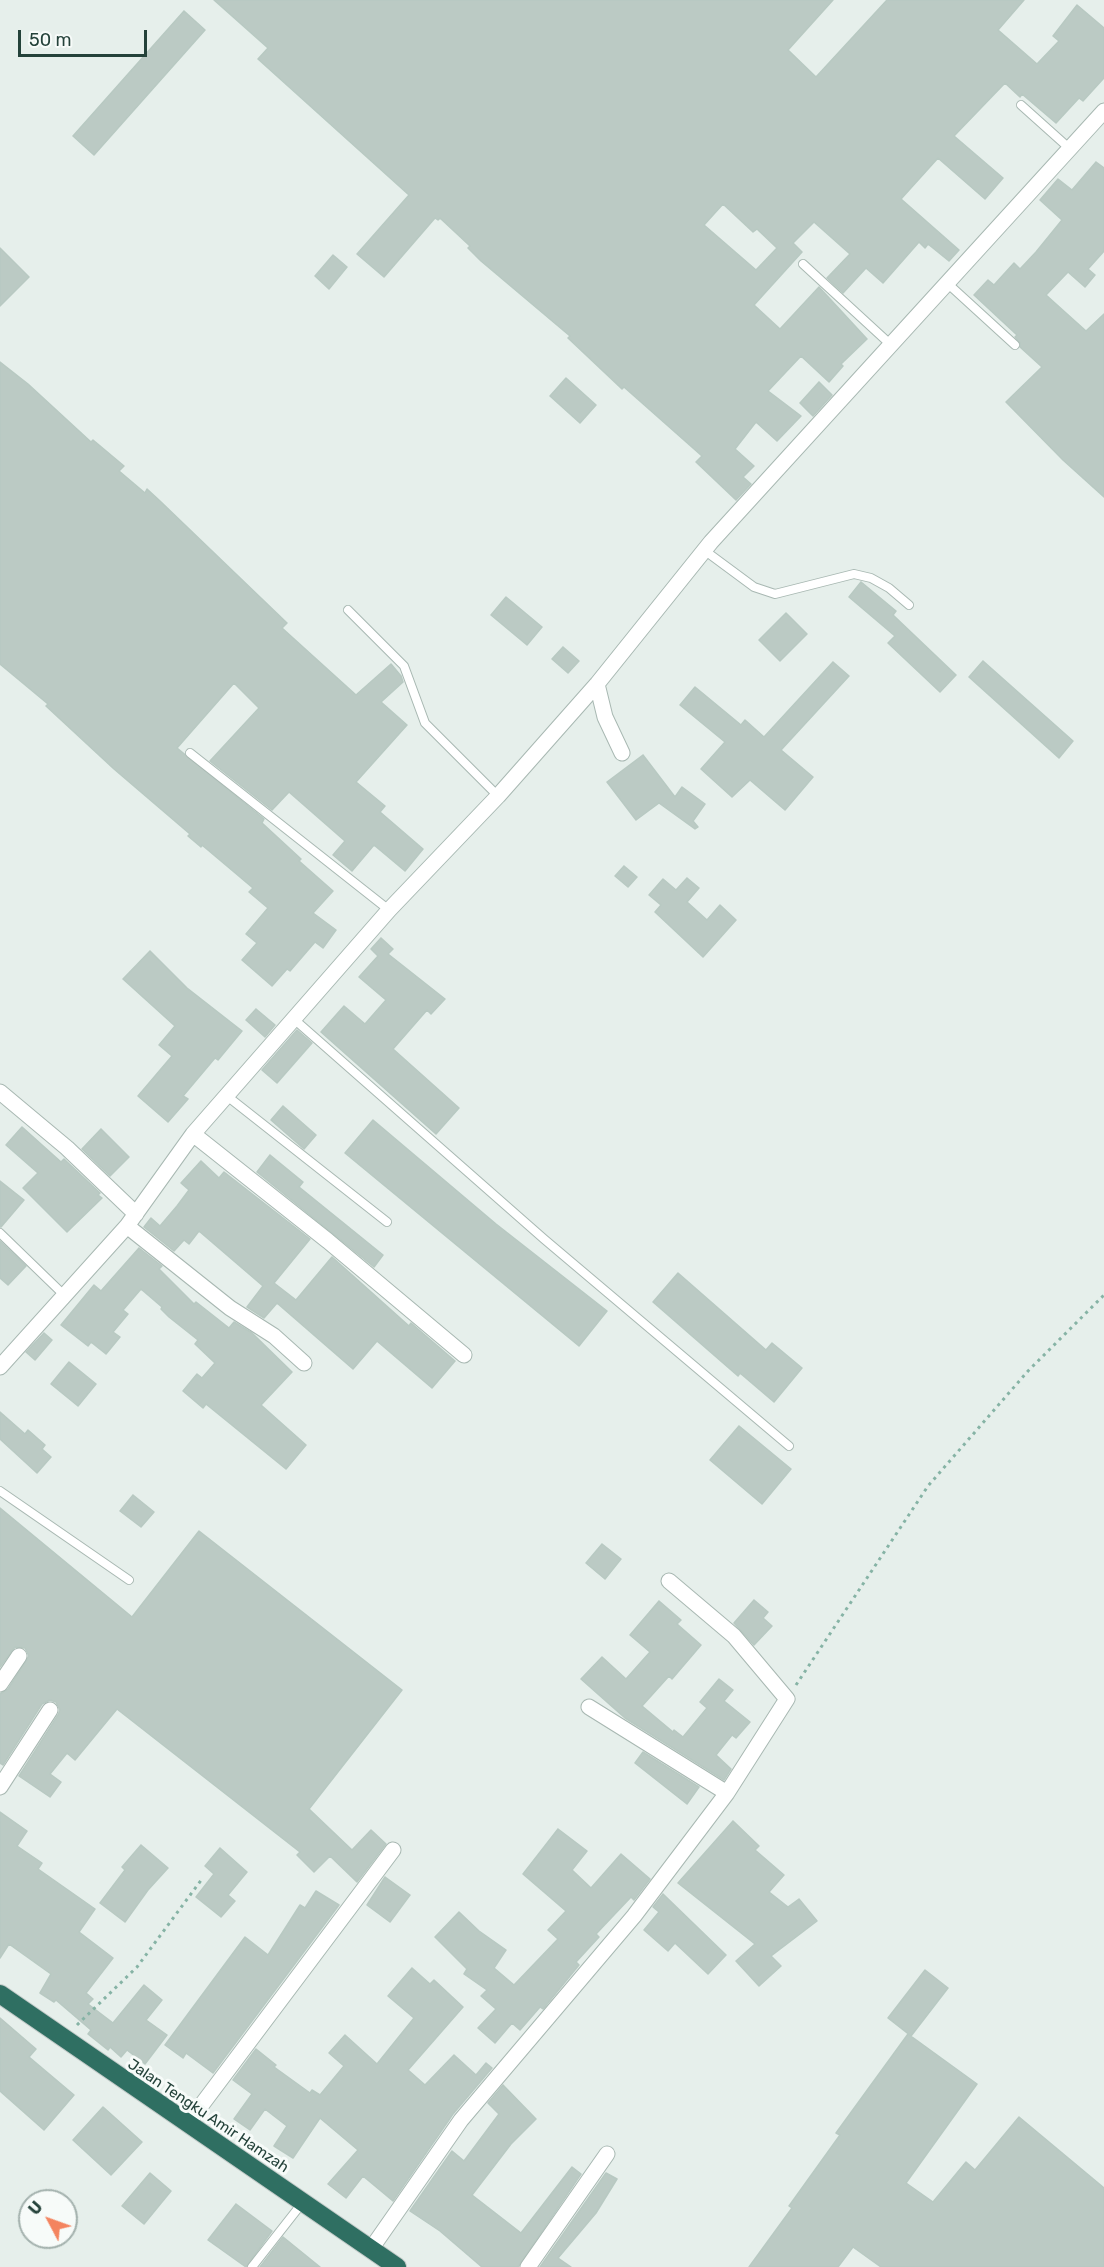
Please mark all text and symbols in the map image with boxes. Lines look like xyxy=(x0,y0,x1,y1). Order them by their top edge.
scale bar xyxy=(21,18,150,56)
text: 50 m xyxy=(29,29,72,51)
street label: Jalan Tengku Amir Hamzah xyxy=(124,2055,292,2177)
north arrow xyxy=(18,2189,78,2249)
text: U xyxy=(25,2198,47,2219)

